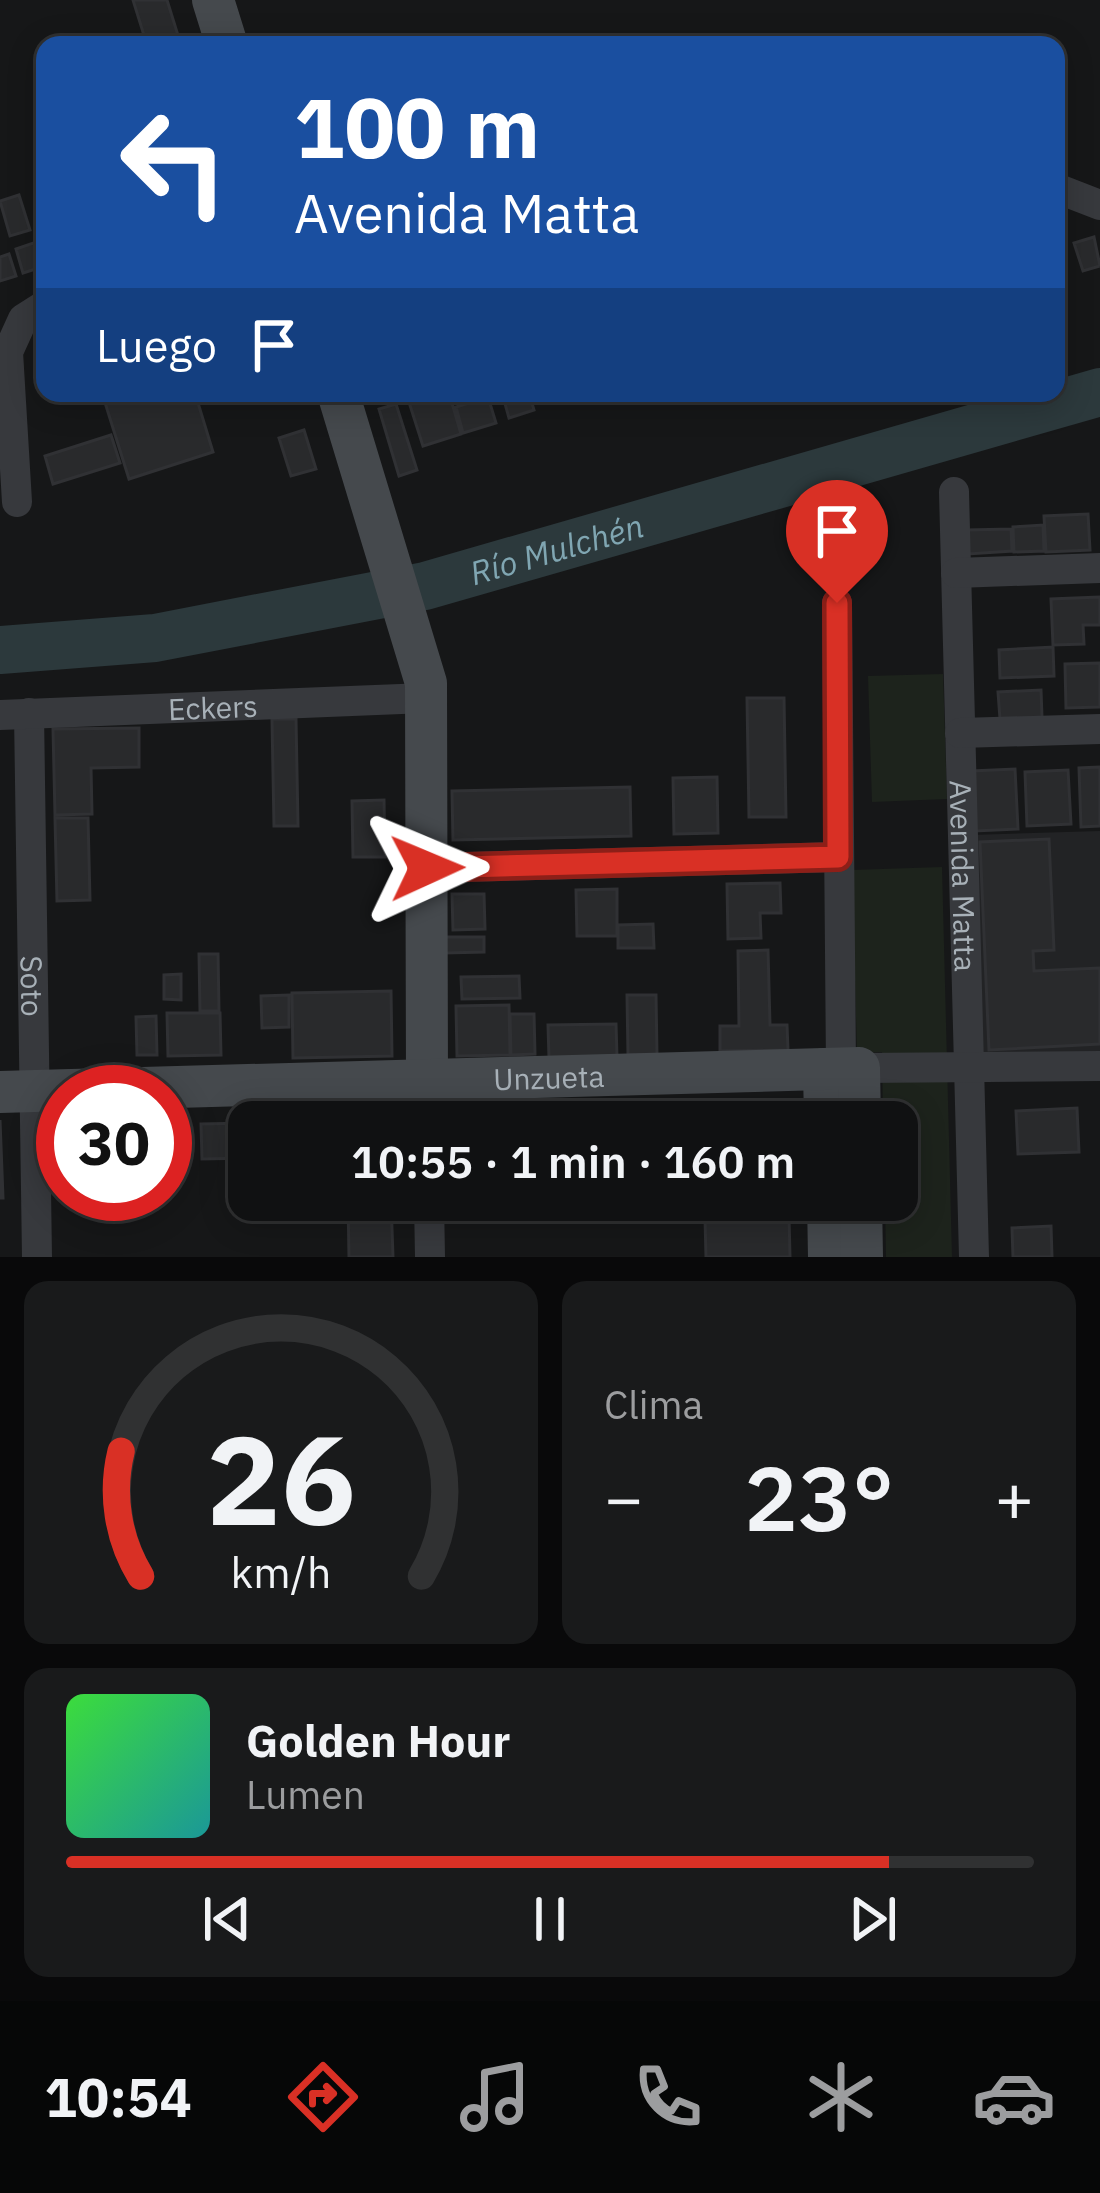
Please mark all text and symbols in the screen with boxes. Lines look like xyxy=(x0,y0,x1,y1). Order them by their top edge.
text: 100 m xyxy=(294,72,540,181)
icon: left xyxy=(96,84,252,240)
text: Avenida Matta xyxy=(294,178,639,248)
icon: arrive xyxy=(241,312,307,378)
text: Luego xyxy=(96,316,217,374)
pin xyxy=(786,480,888,603)
icon: arrive xyxy=(804,498,870,564)
water label: Río Mulchén xyxy=(464,503,648,594)
street label: Eckers xyxy=(167,685,258,728)
street label: Avenida Matta xyxy=(942,779,986,972)
position arrow xyxy=(364,805,490,931)
street label: Soto xyxy=(13,955,53,1017)
street label: Unzueta xyxy=(493,1056,605,1098)
speed limit sign: 30 xyxy=(36,1065,192,1221)
text: 10:55 · 1 min · 160 m xyxy=(351,1132,795,1190)
text: Clima xyxy=(604,1379,703,1430)
text: 26 xyxy=(206,1397,356,1559)
text: 23° xyxy=(744,1439,894,1556)
text: − xyxy=(604,1454,644,1540)
text: + xyxy=(994,1454,1034,1540)
text: km/h xyxy=(231,1543,331,1599)
text: Golden Hour xyxy=(246,1711,510,1769)
text: Lumen xyxy=(246,1769,365,1820)
icon: previous xyxy=(194,1886,260,1952)
icon: pause xyxy=(517,1886,583,1952)
icon: next xyxy=(840,1886,906,1952)
icon: directions xyxy=(281,2055,365,2139)
icon: music xyxy=(453,2055,537,2139)
icon: phone xyxy=(626,2055,710,2139)
icon: climate xyxy=(799,2055,883,2139)
icon: car xyxy=(972,2055,1056,2139)
text: 10:54 xyxy=(44,2062,192,2132)

